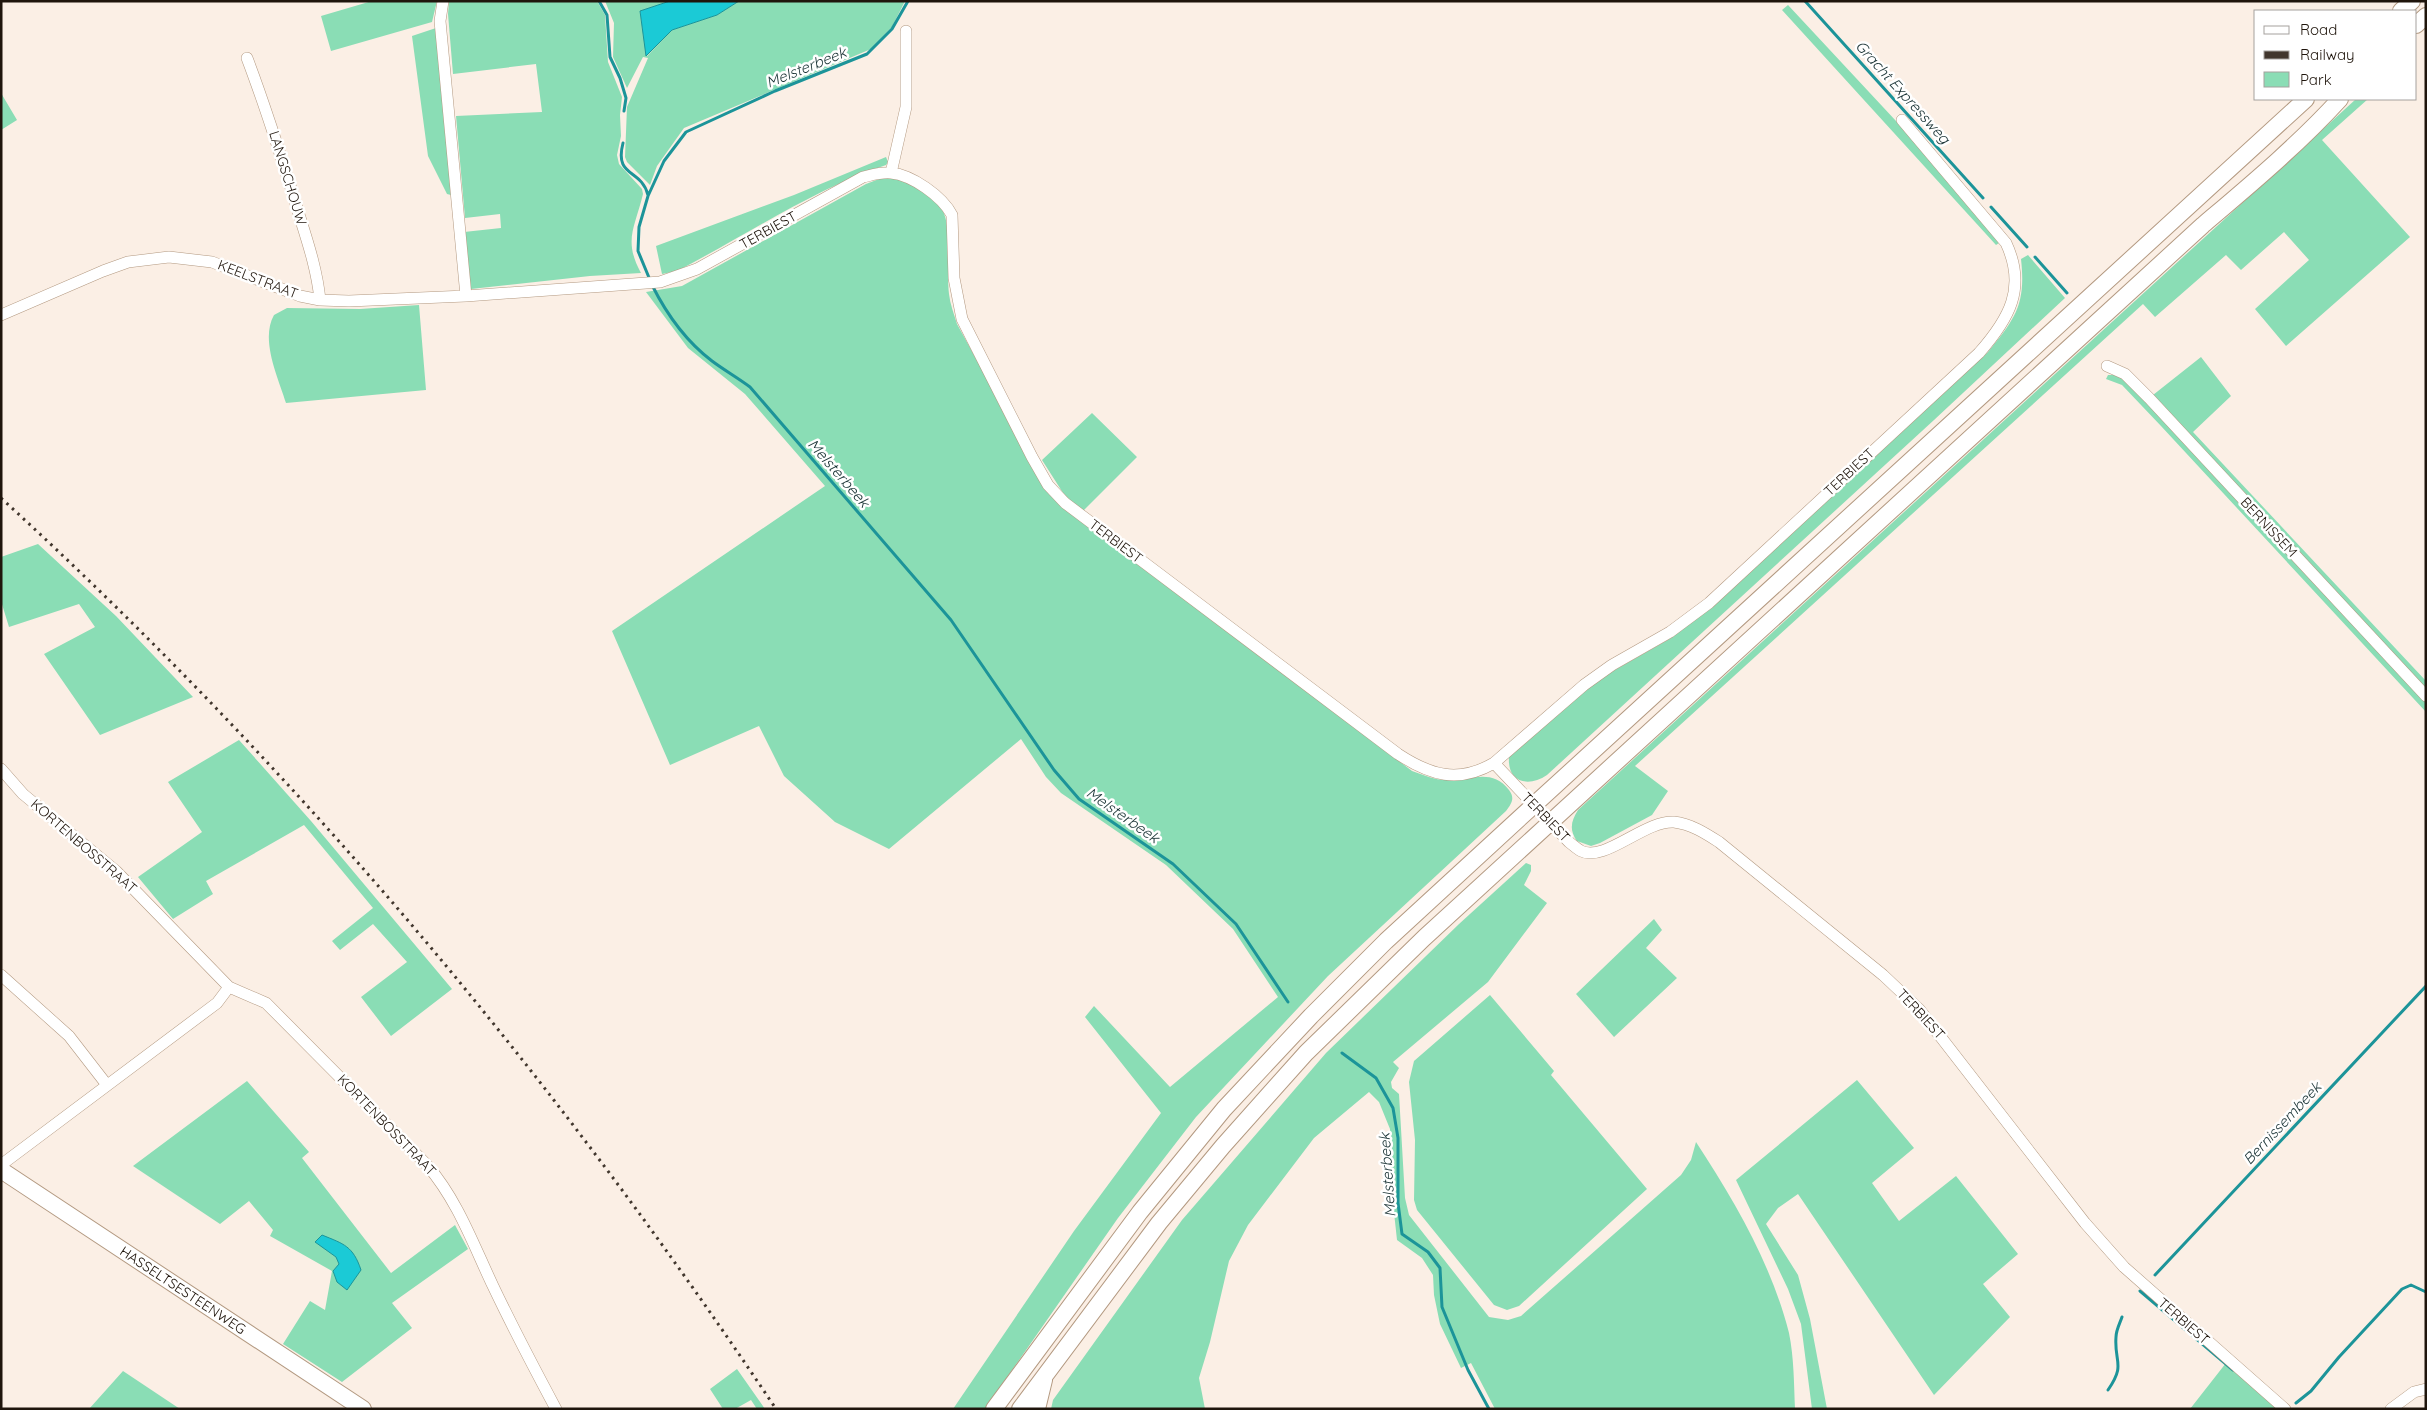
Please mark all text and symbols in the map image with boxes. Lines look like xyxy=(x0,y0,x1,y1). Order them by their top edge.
legend xyxy=(2254,10,2417,100)
text: Road xyxy=(2300,20,2337,39)
water label: Gracht Expressweg xyxy=(1852,36,1955,149)
water label: Melsterbeek xyxy=(763,42,851,92)
text: Railway xyxy=(2300,45,2355,64)
text: Park xyxy=(2300,70,2332,89)
street label: LANGSCHOUW xyxy=(265,129,311,228)
street label: TERBIEST xyxy=(736,207,800,253)
street label: KEELSTRAAT xyxy=(215,255,301,303)
water label: Melsterbeek xyxy=(804,435,875,513)
street label: TERBIEST xyxy=(1820,444,1878,500)
street label: BERNISSEM xyxy=(2237,493,2301,561)
street label: TERBIEST xyxy=(1086,515,1146,567)
water label: Melsterbeek xyxy=(1083,783,1165,848)
street label: TERBIEST xyxy=(1518,788,1574,846)
street label: KORTENBOSSTRAAT xyxy=(27,795,141,897)
street label: TERBIEST xyxy=(1893,985,1949,1043)
street label: KORTENBOSSTRAAT xyxy=(334,1070,440,1180)
water label: Bernissembeek xyxy=(2239,1076,2326,1168)
water label: Melsterbeek xyxy=(1374,1130,1399,1218)
street label: HASSELTSESTEENWEG xyxy=(116,1242,249,1338)
street label: TERBIEST xyxy=(2154,1294,2214,1348)

